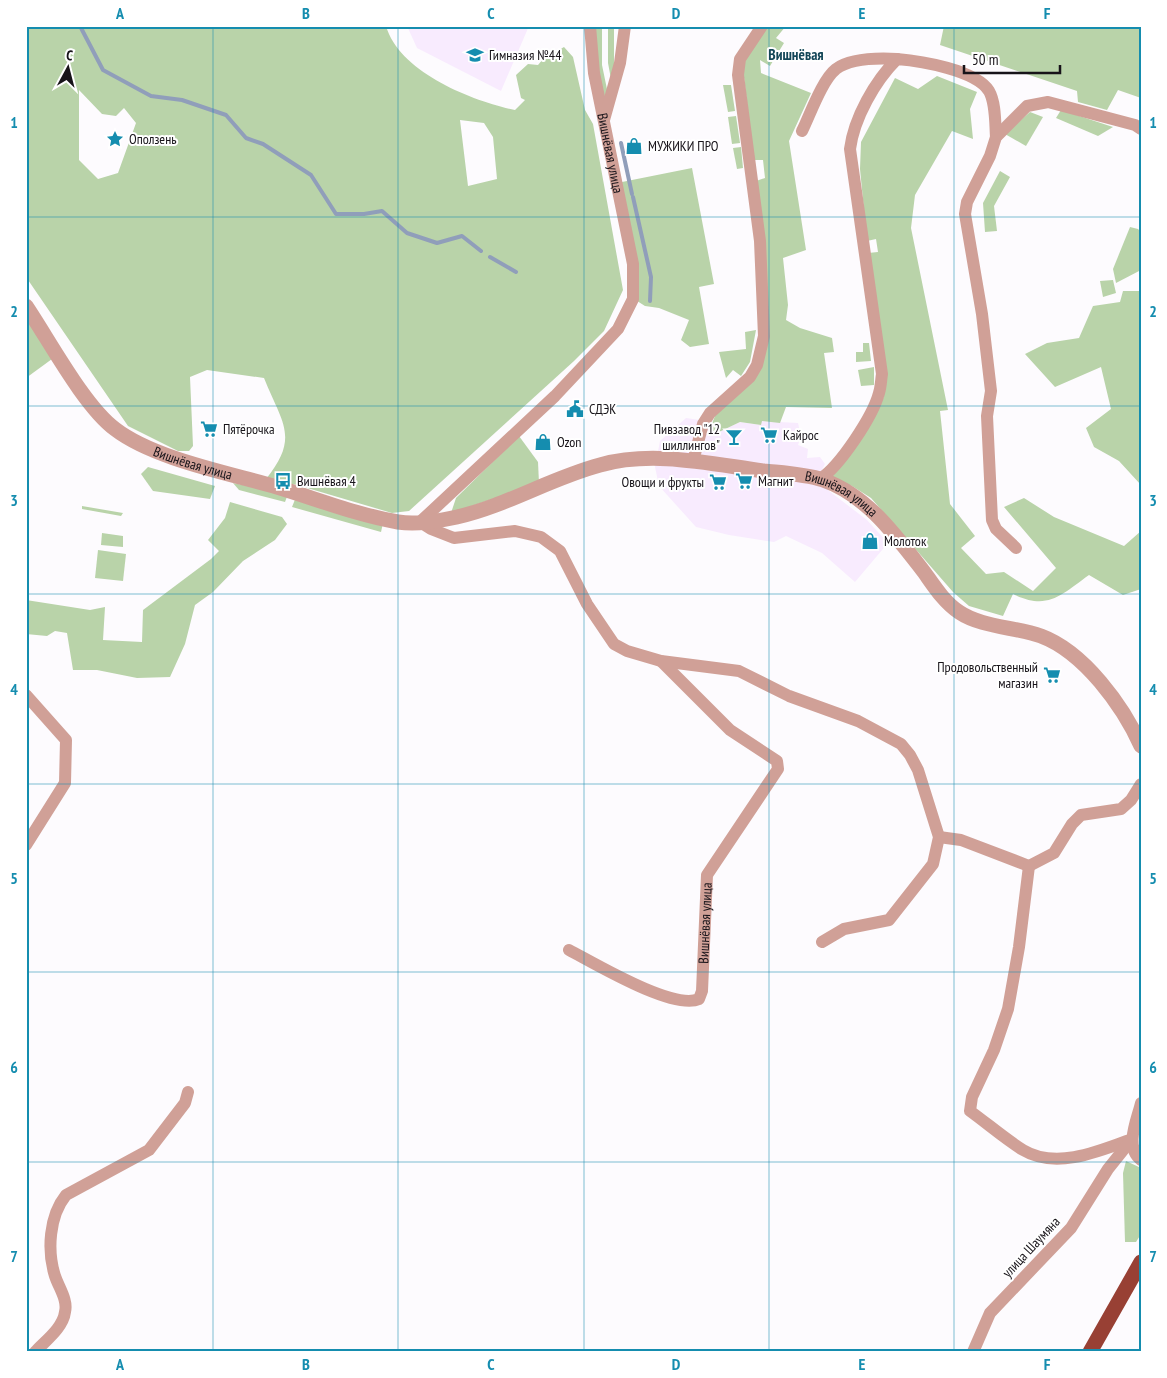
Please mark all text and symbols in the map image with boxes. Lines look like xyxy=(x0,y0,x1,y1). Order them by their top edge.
text: A xyxy=(115,3,125,23)
text: B xyxy=(302,3,310,23)
text: C xyxy=(487,3,495,23)
text: D xyxy=(672,3,681,23)
text: E xyxy=(859,3,866,23)
text: F xyxy=(1044,3,1051,23)
north arrow xyxy=(42,42,92,92)
scale bar xyxy=(964,42,1061,74)
school or university icon: Гимназия №44 xyxy=(465,45,485,65)
district label: Вишнёвая xyxy=(768,45,824,64)
text: С xyxy=(65,46,74,64)
place label: Гимназия №44 xyxy=(489,46,562,64)
text: 50 m xyxy=(972,50,998,69)
text: 1 xyxy=(10,112,18,132)
street label: Вишнёвая улица xyxy=(593,112,627,195)
text: 1 xyxy=(1149,112,1157,132)
place icon: Оползень xyxy=(105,129,125,149)
place label: Оползень xyxy=(129,130,177,148)
shop icon: МУЖИКИ ПРО xyxy=(624,136,644,156)
place label: МУЖИКИ ПРО xyxy=(648,137,719,155)
text: 2 xyxy=(10,301,18,321)
text: 2 xyxy=(1149,301,1157,321)
public building icon: СДЭК xyxy=(565,399,585,419)
place label: СДЭК xyxy=(589,400,616,418)
supermarket icon: Пятёрочка xyxy=(199,419,219,439)
place label: Пятёрочка xyxy=(223,420,275,438)
place label: Пивзавод "12 шиллингов" xyxy=(654,420,720,454)
supermarket icon: Кайрос xyxy=(759,425,779,445)
place label: Кайрос xyxy=(783,426,819,444)
bar icon: Пивзавод "12 шиллингов" xyxy=(724,427,744,447)
shop icon: Ozon xyxy=(533,432,553,452)
place label: Ozon xyxy=(557,433,582,451)
street label: Вишнёвая улица xyxy=(151,442,234,484)
street label: Вишнёвая улица xyxy=(804,467,882,521)
bus stop icon: Вишнёвая 4 xyxy=(273,471,293,491)
supermarket icon: Магнит xyxy=(734,471,754,491)
place label: Вишнёвая 4 xyxy=(297,472,357,490)
supermarket icon: Овощи и фрукты xyxy=(708,472,728,492)
place label: Магнит xyxy=(758,472,794,490)
place label: Овощи и фрукты xyxy=(622,473,704,491)
text: 3 xyxy=(10,490,18,510)
text: 3 xyxy=(1149,490,1157,510)
shop icon: Молоток xyxy=(860,531,880,551)
place label: Молоток xyxy=(884,532,927,550)
place label: Продовольственный магазин xyxy=(937,658,1038,692)
supermarket icon: Продовольственный магазин xyxy=(1042,665,1062,685)
text: 4 xyxy=(10,679,18,699)
text: 4 xyxy=(1149,679,1157,699)
text: 5 xyxy=(10,868,18,888)
text: 5 xyxy=(1149,868,1157,888)
street label: Вишнёвая улица xyxy=(694,882,716,964)
text: 6 xyxy=(10,1057,18,1077)
text: 6 xyxy=(1149,1057,1157,1077)
street label: улица Шаумяна xyxy=(998,1213,1064,1281)
text: 7 xyxy=(10,1246,18,1266)
text: 7 xyxy=(1149,1246,1157,1266)
text: A xyxy=(115,1354,125,1374)
text: B xyxy=(302,1354,310,1374)
text: C xyxy=(487,1354,495,1374)
text: D xyxy=(672,1354,681,1374)
text: E xyxy=(859,1354,866,1374)
text: F xyxy=(1044,1354,1051,1374)

